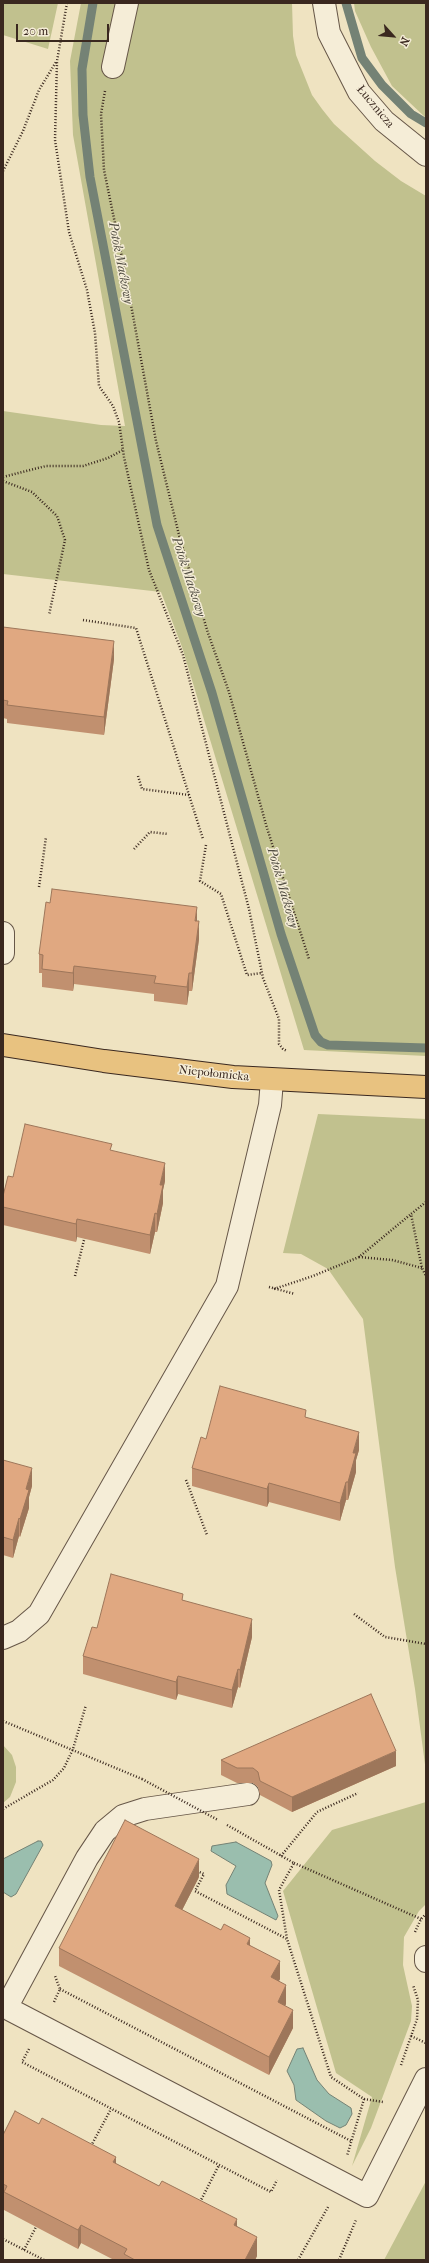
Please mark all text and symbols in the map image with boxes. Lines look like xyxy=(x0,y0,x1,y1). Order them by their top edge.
scale bar xyxy=(18,16,111,42)
north arrow xyxy=(373,16,413,56)
text: 20 m xyxy=(23,24,48,38)
text: N xyxy=(396,35,412,48)
street label: Łucznicza xyxy=(353,83,397,131)
water label: Potok Maćkowy xyxy=(104,221,136,305)
water label: Potok Maćkowy xyxy=(168,535,208,619)
water label: Potok Maćkowy xyxy=(263,846,301,930)
street label: Niepołomicka xyxy=(178,1063,250,1085)

